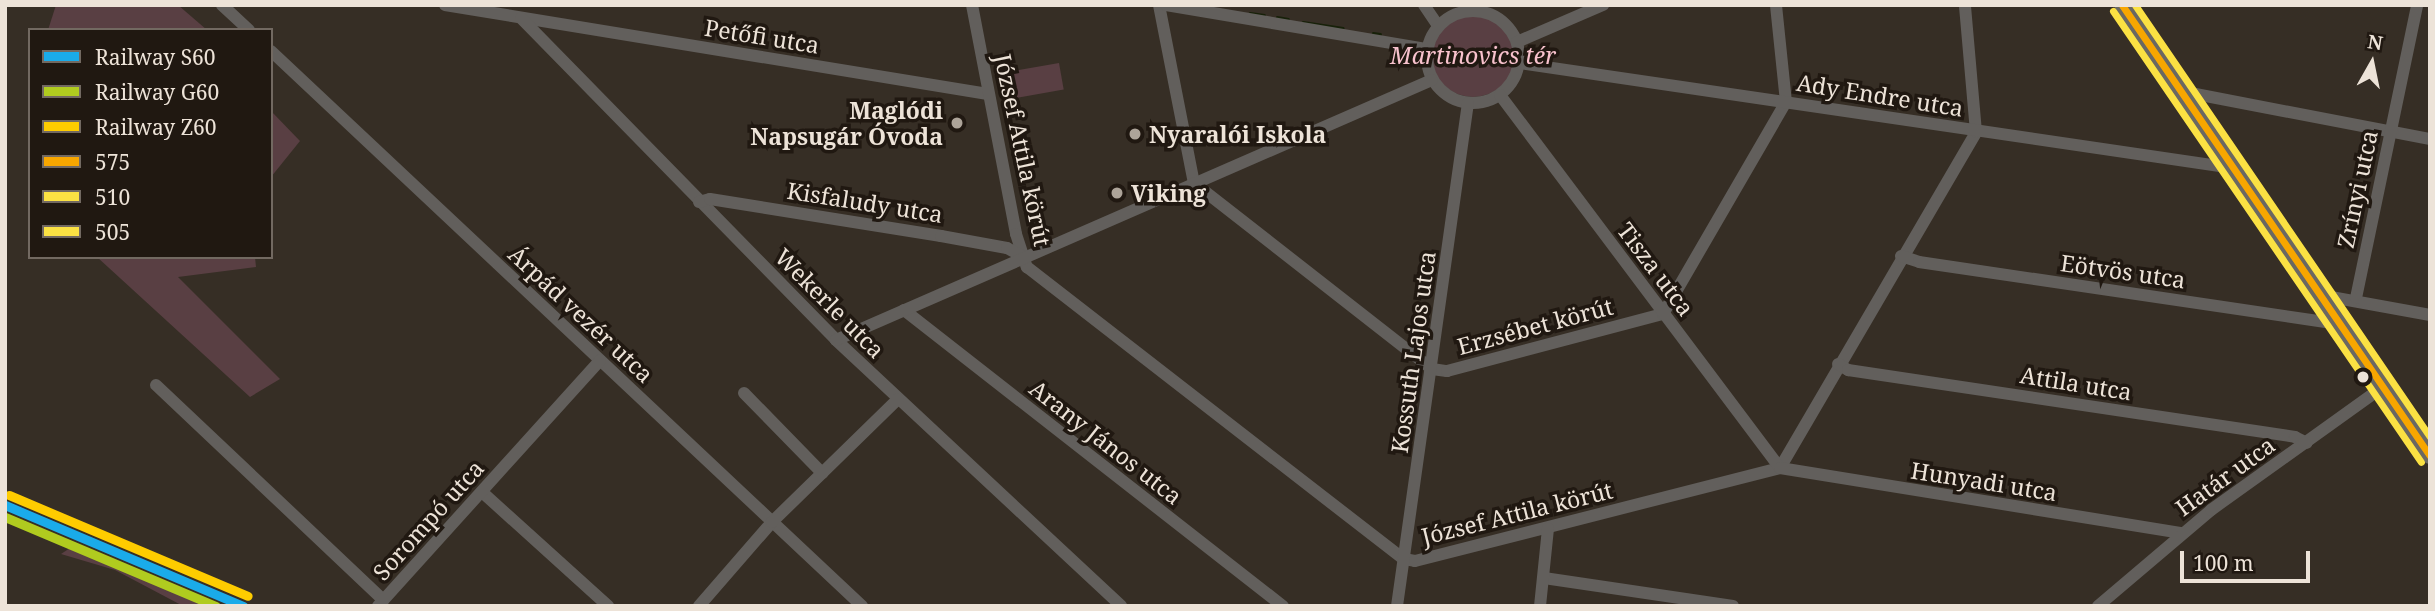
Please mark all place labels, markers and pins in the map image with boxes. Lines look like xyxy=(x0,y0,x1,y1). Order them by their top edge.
place label: Maglódi Napsugár Óvoda xyxy=(750,96,943,150)
marker: Maglódi Napsugár Óvoda xyxy=(949,115,965,131)
place label: Nyaralói Iskola xyxy=(1149,120,1326,148)
marker: Nyaralói Iskola xyxy=(1127,126,1143,142)
place label: Viking xyxy=(1131,179,1206,207)
marker: Viking xyxy=(1109,185,1125,201)
unlabelled marker xyxy=(2356,370,2370,384)

